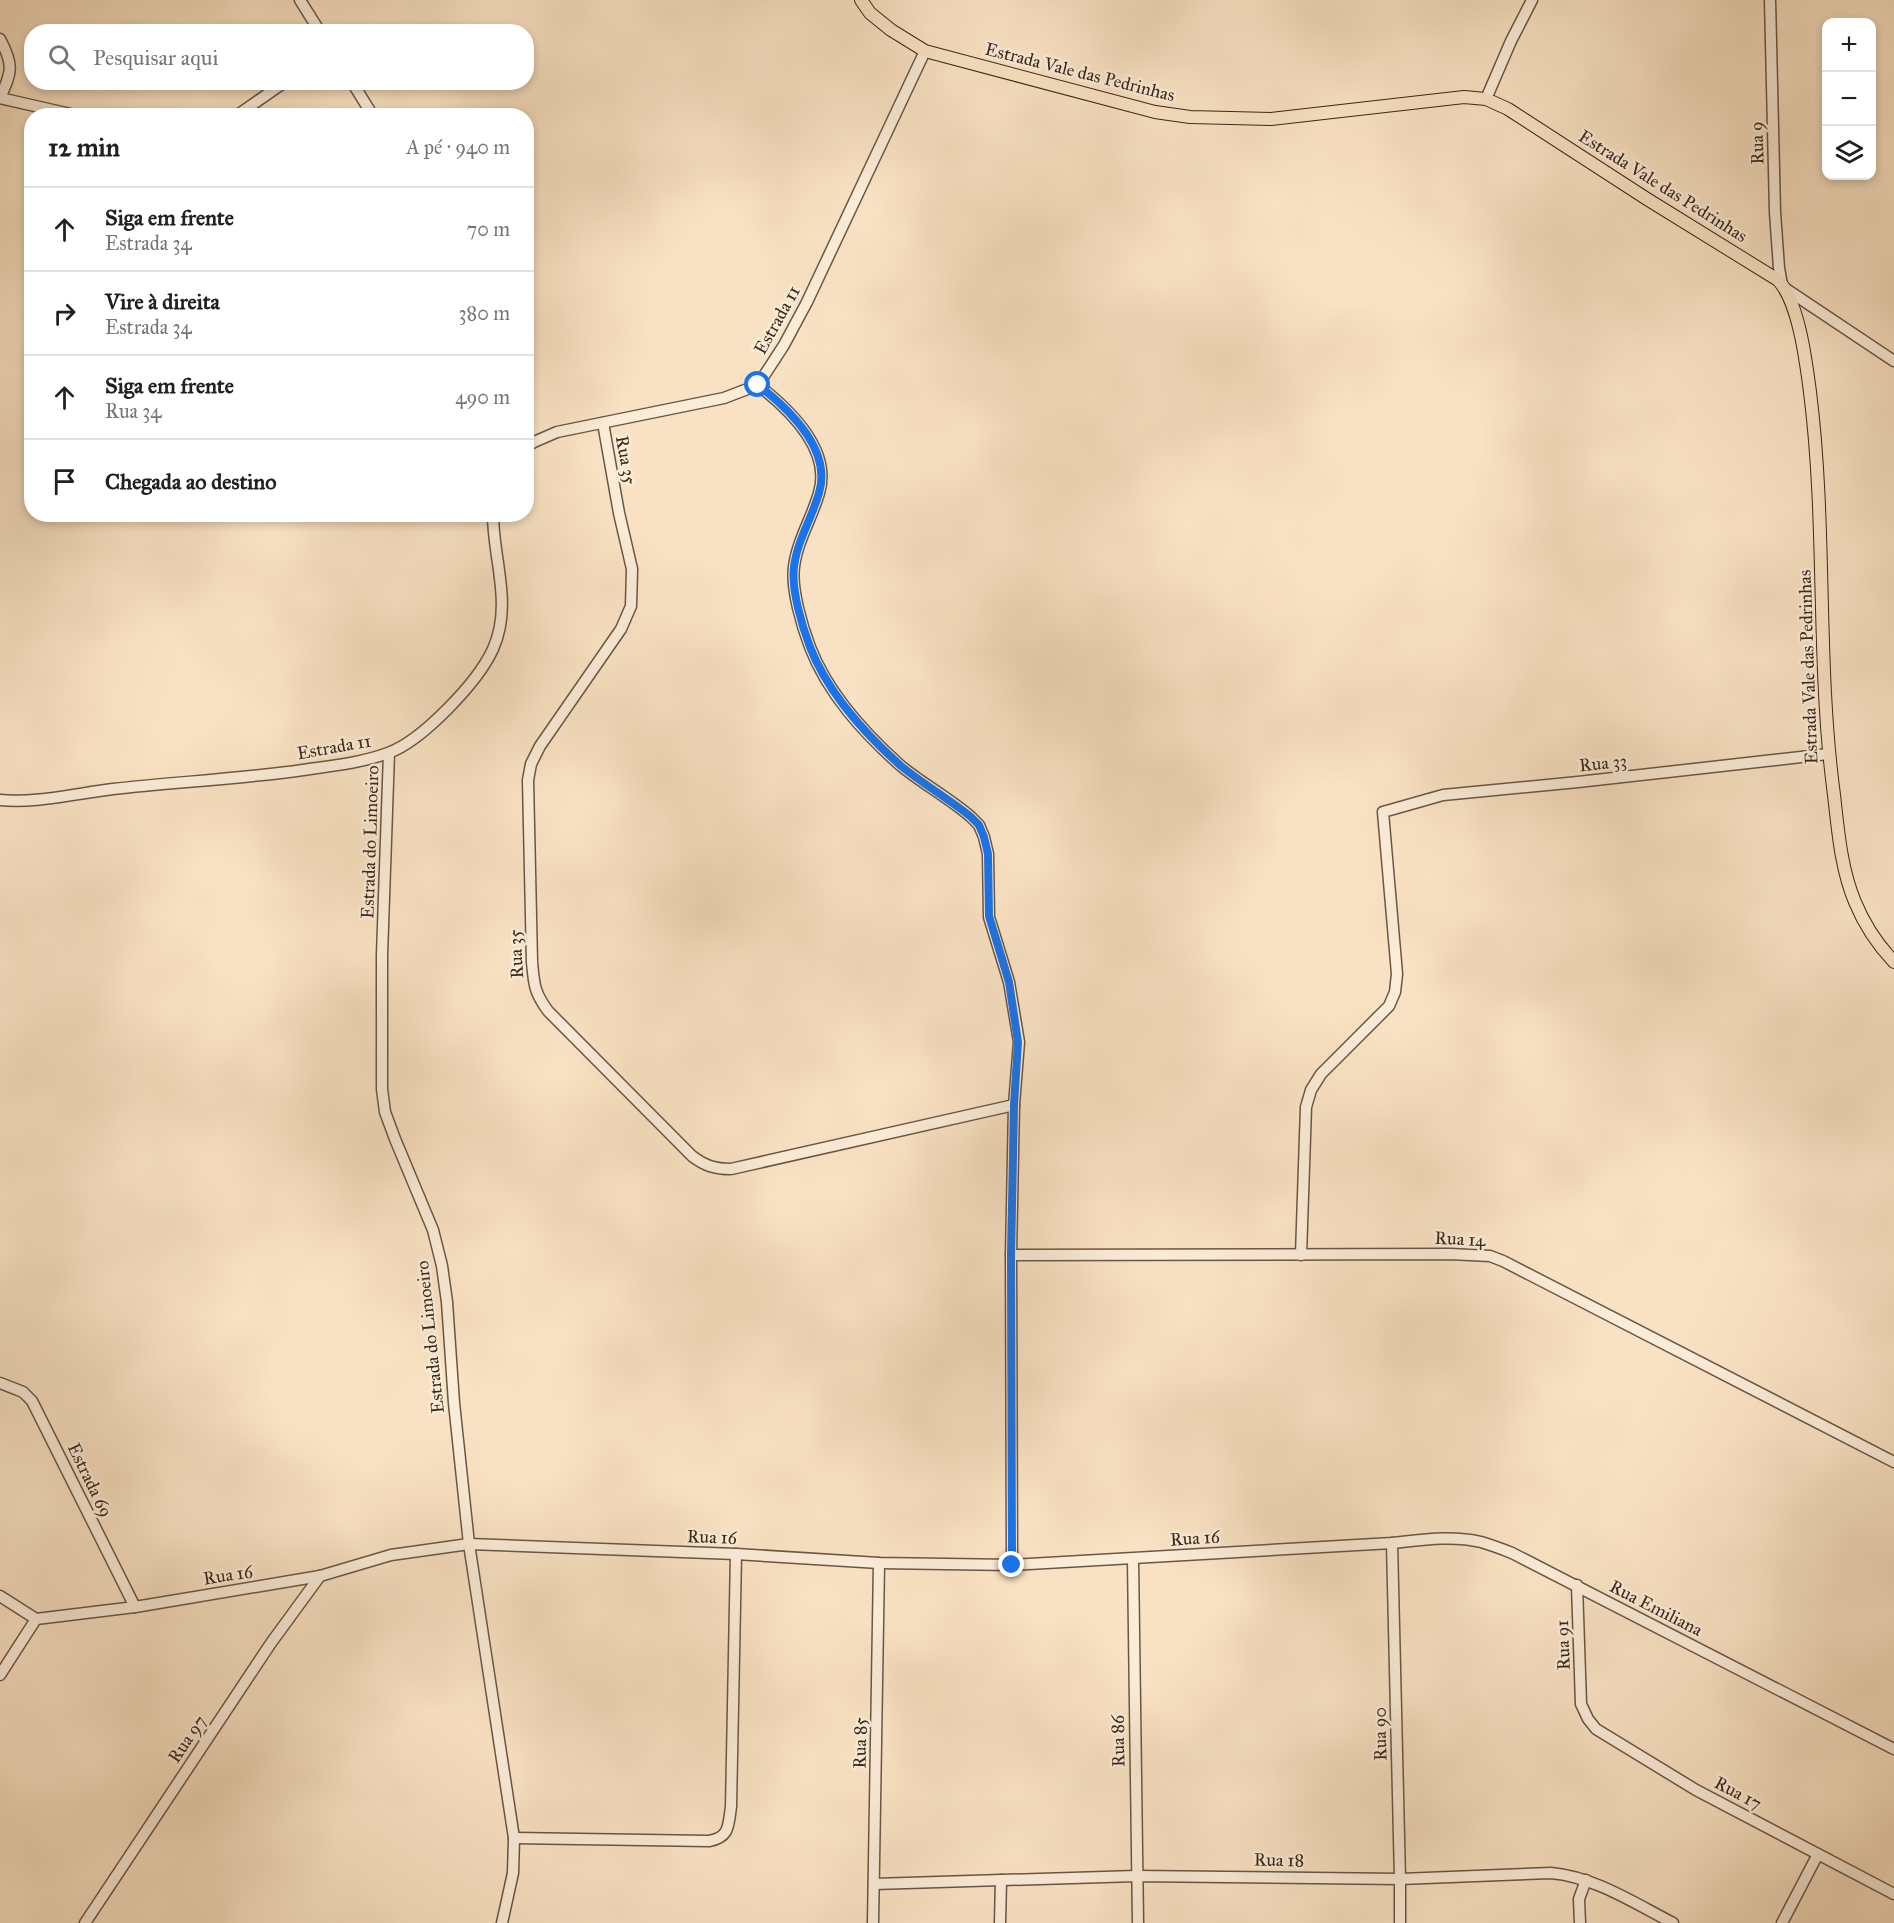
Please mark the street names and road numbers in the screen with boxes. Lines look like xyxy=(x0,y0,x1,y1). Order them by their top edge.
street label: Estrada Vale das Pedrinhas xyxy=(983,38,1177,106)
street label: Rua 9 xyxy=(1746,121,1768,165)
street label: Estrada Vale das Pedrinhas xyxy=(1575,125,1751,247)
street label: Estrada 11 xyxy=(749,282,805,358)
street label: Rua 35 xyxy=(611,434,641,487)
street label: Estrada Vale das Pedrinhas xyxy=(1794,569,1822,765)
street label: Estrada 11 xyxy=(295,730,373,764)
street label: Rua 33 xyxy=(1578,750,1628,776)
street label: Estrada do Limoeiro xyxy=(356,765,384,919)
street label: Rua 35 xyxy=(504,928,528,979)
street label: Rua 14 xyxy=(1434,1227,1487,1251)
street label: Estrada do Limoeiro xyxy=(411,1259,449,1415)
street label: Estrada 69 xyxy=(63,1439,117,1521)
street label: Rua 16 xyxy=(687,1525,738,1549)
street label: Rua 16 xyxy=(1169,1525,1221,1551)
street label: Rua 16 xyxy=(202,1560,255,1590)
street label: Rua Emiliana xyxy=(1606,1575,1706,1641)
street label: Rua 91 xyxy=(1551,1620,1575,1670)
street label: Rua 90 xyxy=(1369,1707,1391,1761)
street label: Rua 97 xyxy=(163,1711,211,1767)
street label: Rua 86 xyxy=(1107,1714,1129,1767)
street label: Rua 85 xyxy=(849,1716,871,1769)
street label: Rua 17 xyxy=(1711,1771,1765,1815)
street label: Rua 18 xyxy=(1254,1849,1304,1871)

